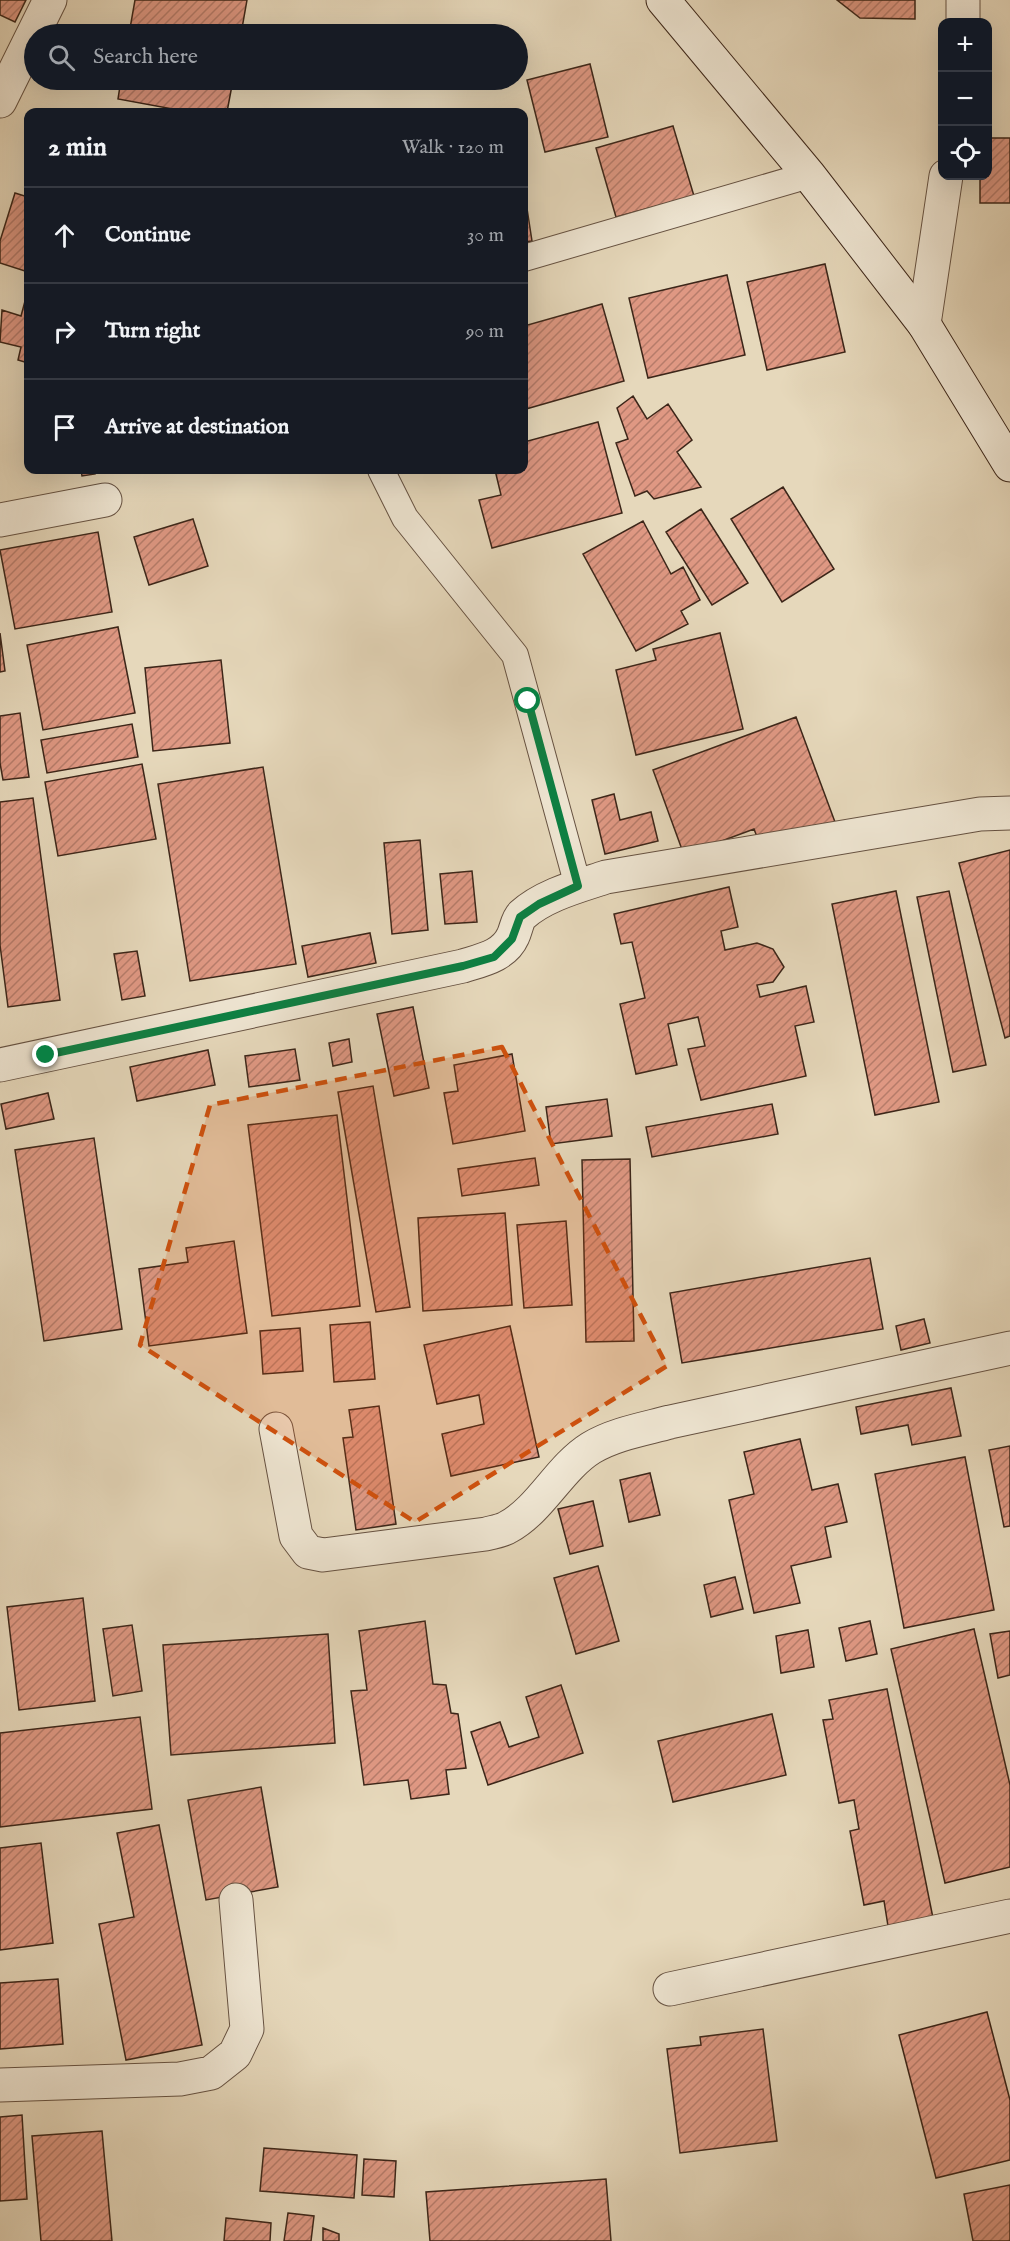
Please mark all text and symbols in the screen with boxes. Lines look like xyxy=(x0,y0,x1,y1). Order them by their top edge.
map controls xyxy=(938,18,992,180)
button: + xyxy=(938,18,992,72)
search box xyxy=(24,24,528,90)
icon: search xyxy=(45,41,78,74)
text: Search here xyxy=(93,43,198,71)
button: − xyxy=(938,72,992,126)
button: locate xyxy=(938,126,992,180)
text: 2 min xyxy=(48,131,107,164)
text: Walk · 120 m xyxy=(402,135,504,160)
icon: ahead xyxy=(48,219,81,252)
text: Continue xyxy=(105,221,191,249)
text: 30 m xyxy=(467,223,504,248)
icon: right xyxy=(48,315,81,348)
text: Turn right xyxy=(105,317,200,345)
text: 90 m xyxy=(466,319,504,344)
icon: arrive xyxy=(48,411,81,444)
text: Arrive at destination xyxy=(105,413,289,441)
route start xyxy=(514,687,540,713)
route end xyxy=(32,1041,58,1067)

